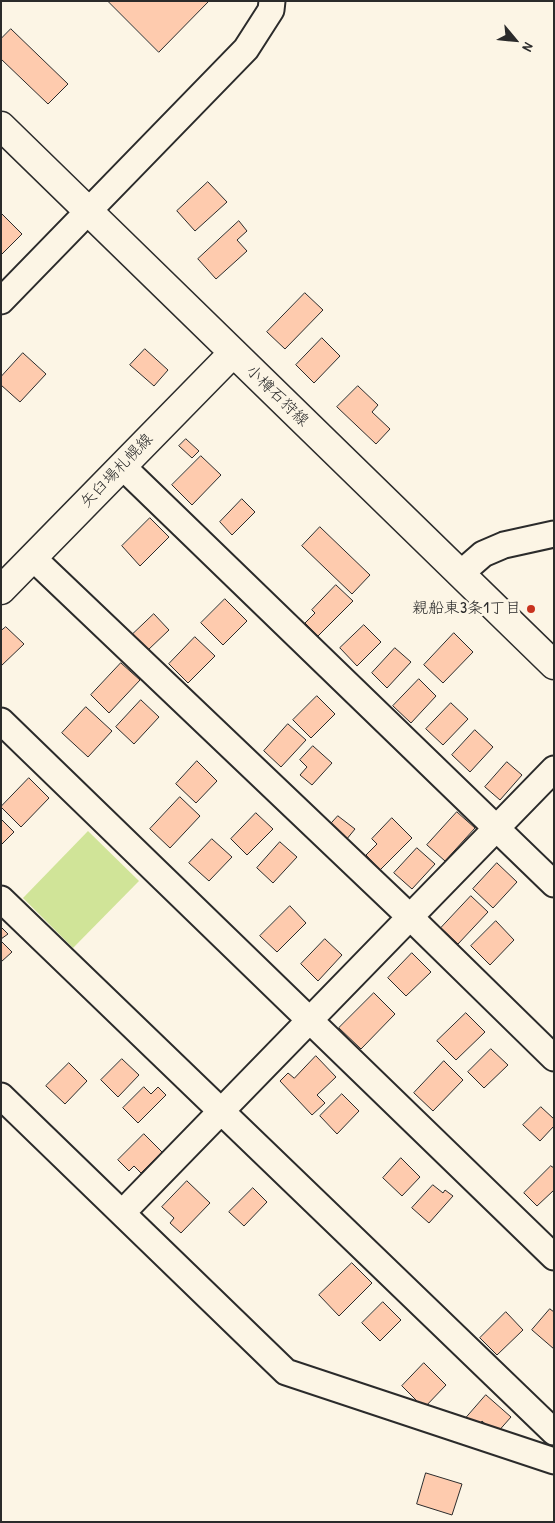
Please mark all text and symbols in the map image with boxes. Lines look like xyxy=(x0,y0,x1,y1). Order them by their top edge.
north arrow xyxy=(490,15,540,65)
text: N xyxy=(519,40,539,55)
street label: 小樽石狩線 xyxy=(242,361,312,431)
street label: 矢臼場札幌線 xyxy=(77,430,157,512)
place label: 親船東3条1丁目 xyxy=(412,599,521,619)
marker: 親船東3条1丁目 xyxy=(525,603,537,615)

